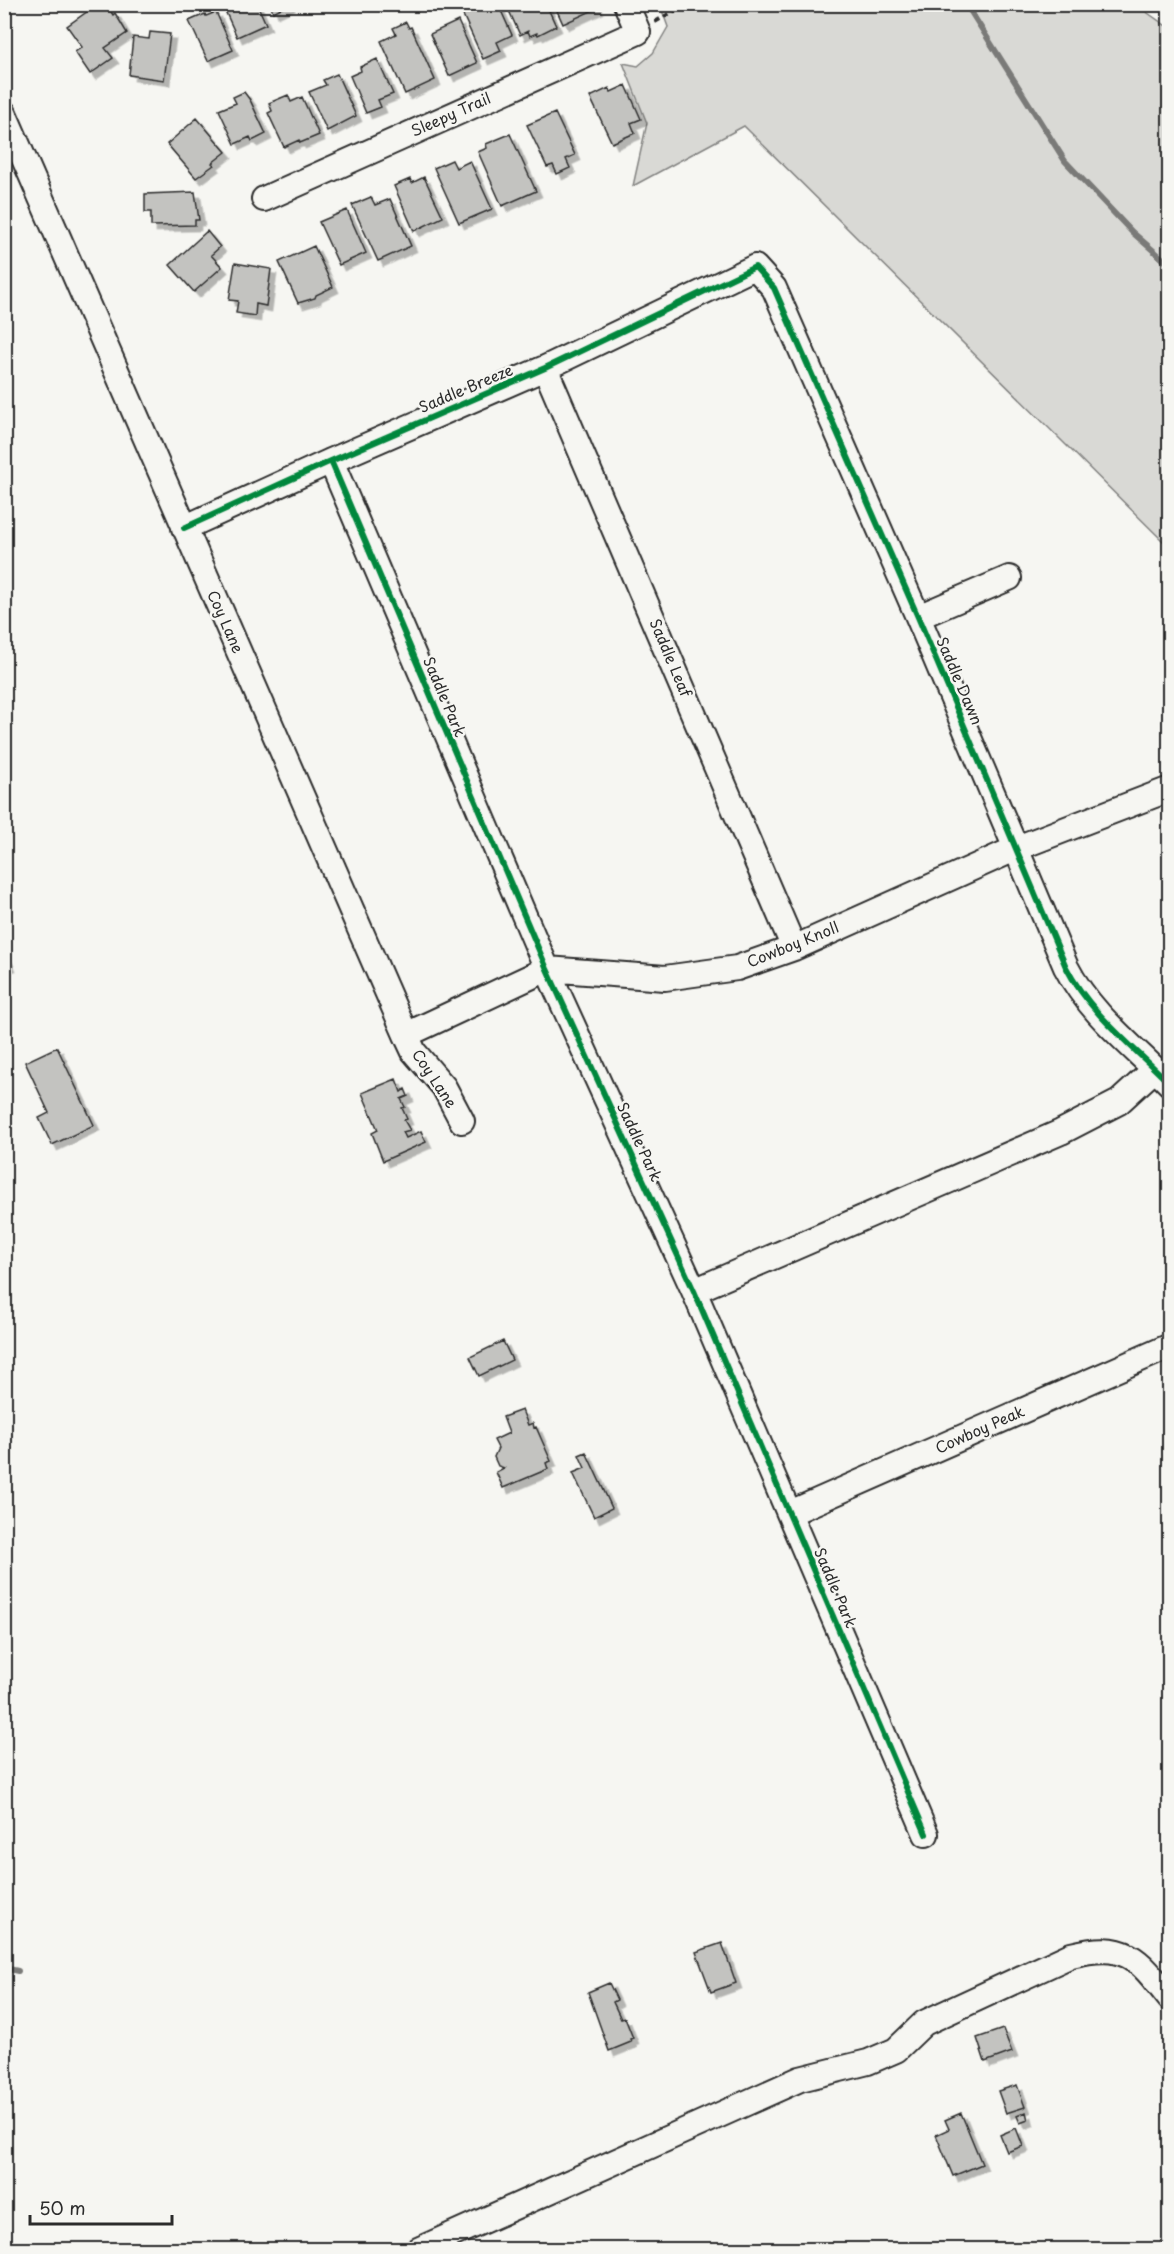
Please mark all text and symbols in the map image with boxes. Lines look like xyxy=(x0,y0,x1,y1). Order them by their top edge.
street label: Sleepy Trail xyxy=(407,86,494,142)
street label: Saddle Breeze xyxy=(415,357,516,418)
street label: Coy Lane xyxy=(202,586,250,657)
street label: Saddle Leaf xyxy=(645,615,698,701)
street label: Saddle Dawn xyxy=(932,633,989,728)
street label: Saddle Park xyxy=(418,653,473,740)
street label: Cowboy Knoll xyxy=(743,915,842,972)
street label: Coy Lane xyxy=(407,1044,464,1112)
street label: Saddle Park xyxy=(612,1098,669,1185)
street label: Cowboy Peak xyxy=(931,1399,1028,1459)
street label: Saddle Park xyxy=(809,1544,864,1631)
scale bar xyxy=(30,2188,172,2226)
text: 50 m xyxy=(39,2194,86,2221)

